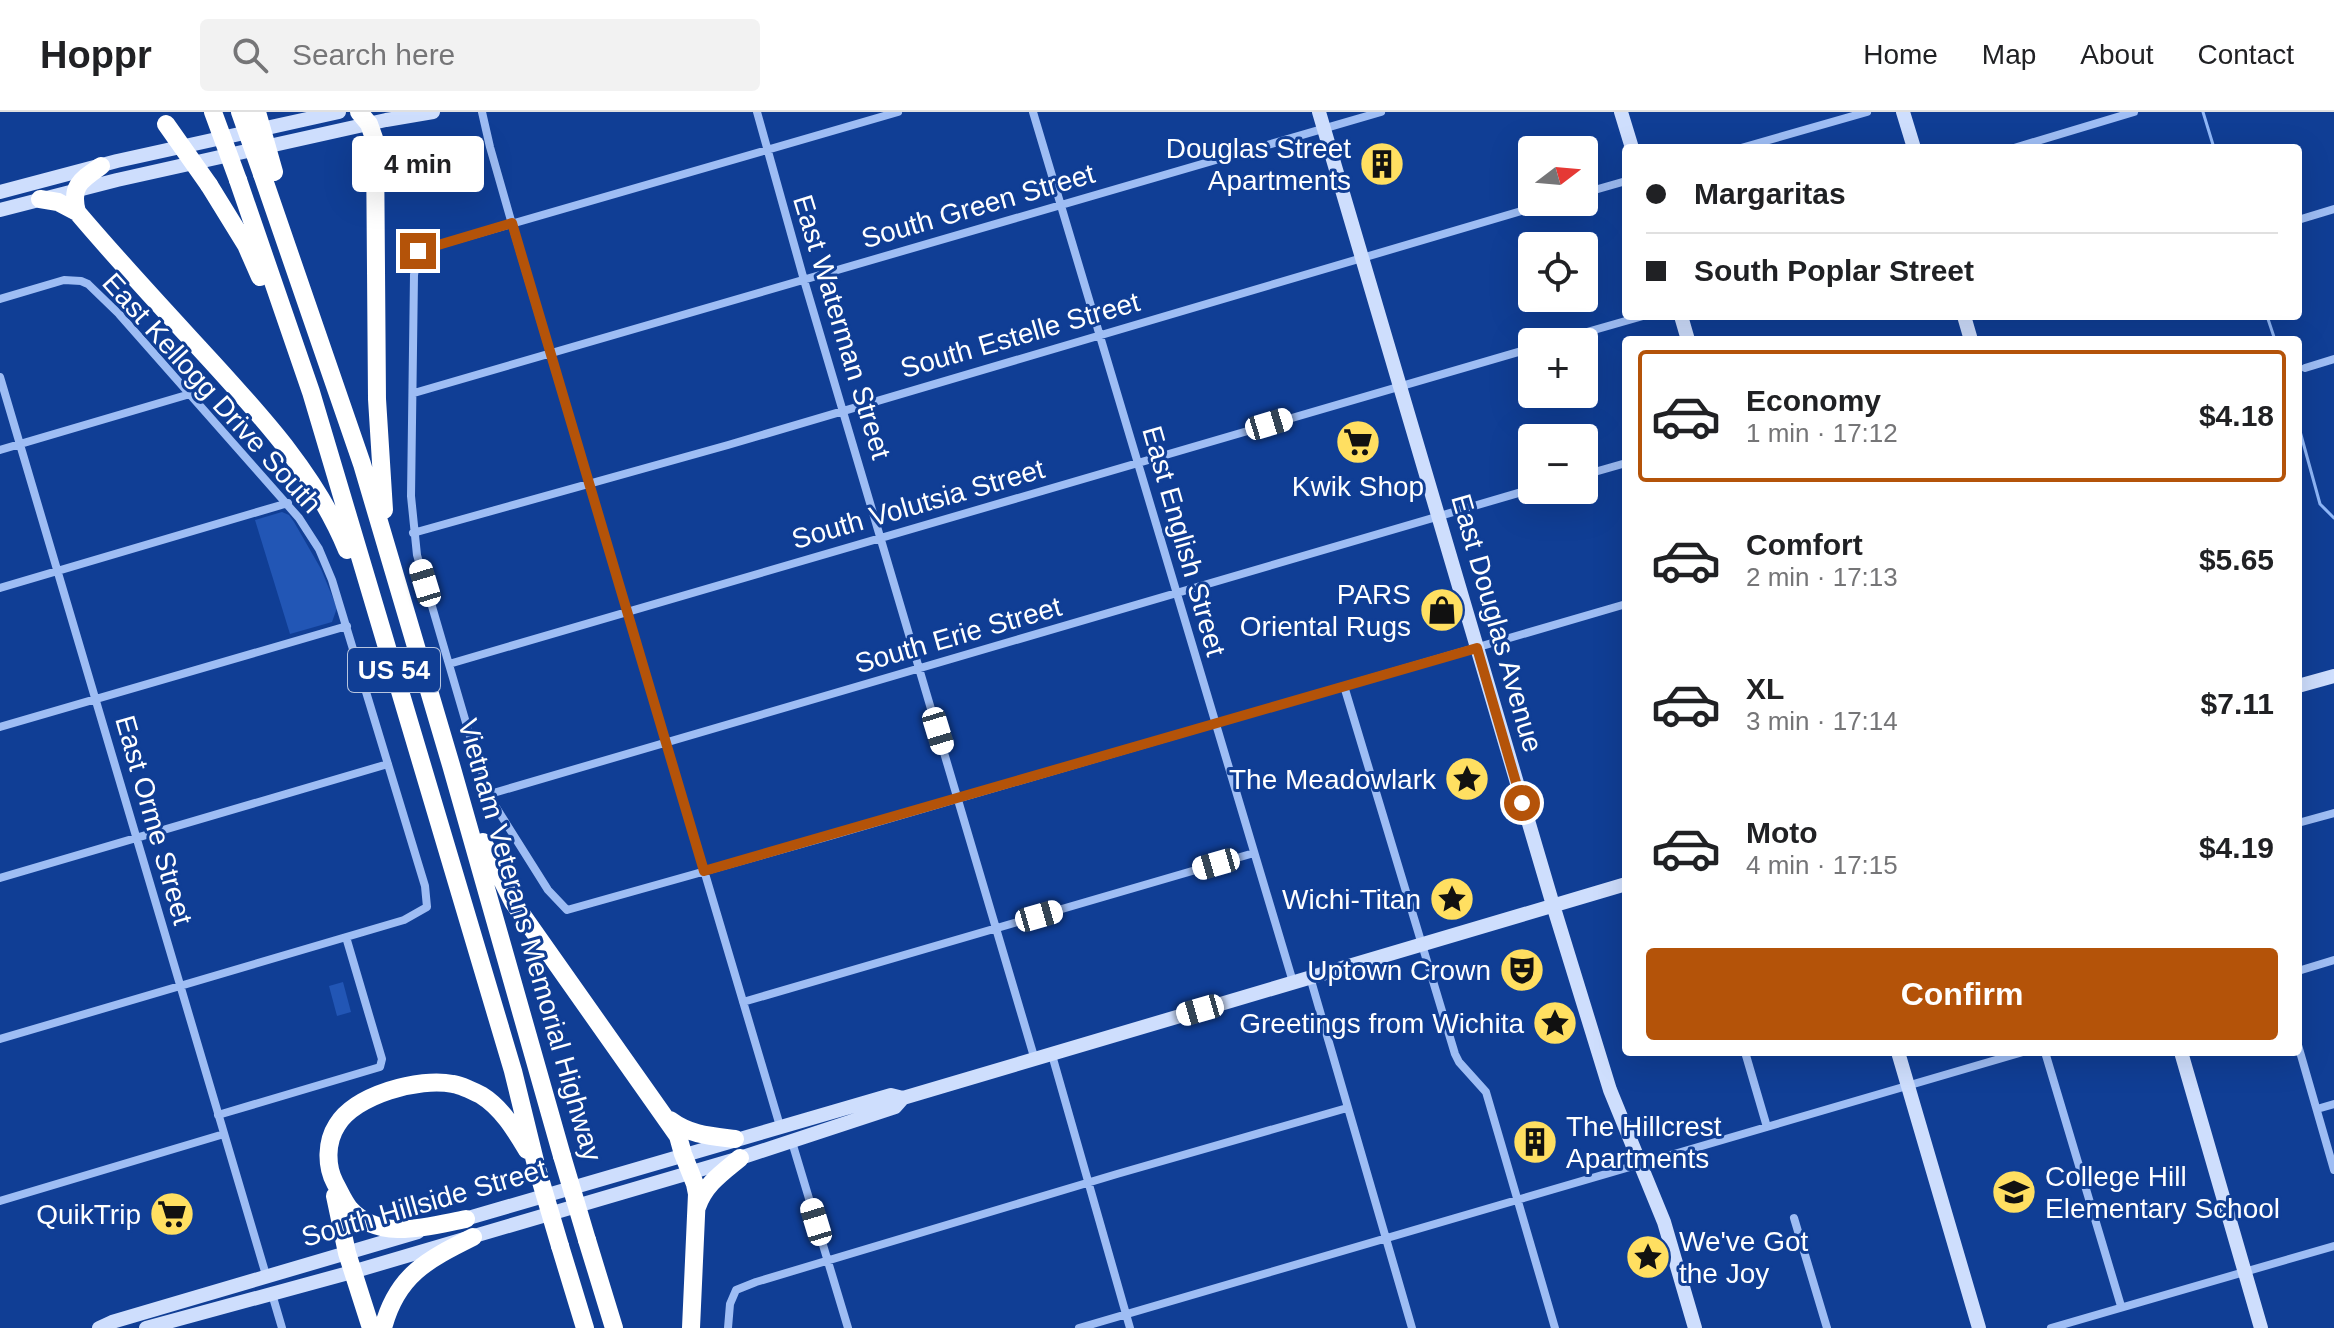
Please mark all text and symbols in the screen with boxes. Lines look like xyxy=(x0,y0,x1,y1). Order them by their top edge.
search box xyxy=(200,19,760,91)
icon: search xyxy=(228,33,272,77)
text: Hoppr xyxy=(40,34,152,76)
text: Search here xyxy=(292,38,455,71)
text: Home xyxy=(1863,39,1938,70)
text: Map xyxy=(1982,39,2036,70)
text: About xyxy=(2080,39,2154,70)
text: Contact xyxy=(2198,39,2294,70)
place label: Douglas Street Apartments xyxy=(1166,133,1351,196)
callout: 4 min xyxy=(352,135,484,191)
north arrow xyxy=(1518,136,1598,216)
map controls xyxy=(1518,136,1598,504)
building icon: Douglas Street Apartments xyxy=(1358,140,1406,188)
text: 4 min xyxy=(384,149,452,179)
street label: South Green Street xyxy=(858,158,1098,254)
text: Margaritas xyxy=(1694,177,1846,210)
street label: East Waterman Street xyxy=(787,191,897,463)
button: locate xyxy=(1518,232,1598,312)
route end xyxy=(400,233,436,269)
text: South Poplar Street xyxy=(1694,254,1974,287)
street label: East Kellogg Drive South xyxy=(96,267,328,519)
street label: South Estelle Street xyxy=(897,286,1143,384)
button: + xyxy=(1518,328,1598,408)
icon: car xyxy=(1650,380,1722,452)
text: Economy xyxy=(1746,384,1881,417)
text: $4.18 xyxy=(2199,399,2274,432)
car xyxy=(1243,406,1295,442)
supermarket icon: Kwik Shop xyxy=(1334,418,1382,466)
text: 1 min · 17:12 xyxy=(1746,418,1898,448)
street label: East English Street xyxy=(1136,422,1232,660)
button: − xyxy=(1518,424,1598,504)
street label: South Volutsia Street xyxy=(788,453,1048,555)
place label: Kwik Shop xyxy=(1292,471,1424,502)
street label: East Douglas Avenue xyxy=(1445,490,1549,756)
icon: car xyxy=(1650,524,1722,596)
text: Comfort xyxy=(1746,528,1863,561)
text: $5.65 xyxy=(2199,543,2274,576)
car xyxy=(407,557,443,609)
text: 2 min · 17:13 xyxy=(1746,562,1898,592)
place label: PARS Oriental Rugs xyxy=(1240,579,1411,642)
shop icon: PARS Oriental Rugs xyxy=(1418,586,1466,634)
street label: South Erie Street xyxy=(851,591,1065,679)
road number: US 54 xyxy=(348,648,440,692)
icon: car xyxy=(1650,668,1722,740)
text: XL xyxy=(1746,672,1784,705)
text: $7.11 xyxy=(2201,687,2274,720)
car xyxy=(920,705,956,757)
text: 3 min · 17:14 xyxy=(1746,706,1898,736)
street label: East Orme Street xyxy=(109,712,199,928)
street label: Vietnam Veterans Memorial Highway xyxy=(452,715,608,1165)
place icon: The Meadowlark xyxy=(1443,755,1491,803)
place label: The Meadowlark xyxy=(1229,764,1437,795)
route start xyxy=(1504,785,1540,821)
icon: car xyxy=(1650,812,1722,884)
text: Moto xyxy=(1746,816,1818,849)
text: $4.19 xyxy=(2199,831,2274,864)
car xyxy=(1190,846,1242,882)
text: 4 min · 17:15 xyxy=(1746,850,1898,880)
place icon: Wichi-Titan xyxy=(1428,875,1476,923)
place label: Wichi-Titan xyxy=(1282,884,1421,915)
car xyxy=(1013,898,1065,934)
theatre icon: Uptown Crown xyxy=(1498,946,1546,994)
button: Confirm xyxy=(1646,948,2278,1040)
place label: Uptown Crown xyxy=(1307,955,1491,986)
car xyxy=(1174,992,1226,1028)
place icon: Greetings from Wichita xyxy=(1531,999,1579,1047)
place label: Greetings from Wichita xyxy=(1239,1008,1524,1039)
place label: The Hillcrest Apartments xyxy=(1566,1111,1722,1174)
building icon: The Hillcrest Apartments xyxy=(1511,1118,1559,1166)
street label: South Hillside Street xyxy=(298,1153,550,1253)
place label: College Hill Elementary School xyxy=(2045,1161,2280,1224)
school or university icon: College Hill Elementary School xyxy=(1990,1168,2038,1216)
supermarket icon: QuikTrip xyxy=(148,1190,196,1238)
car xyxy=(798,1196,834,1248)
place label: QuikTrip xyxy=(36,1199,141,1230)
place label: We've Got the Joy xyxy=(1679,1226,1809,1289)
place icon: We've Got the Joy xyxy=(1624,1233,1672,1281)

